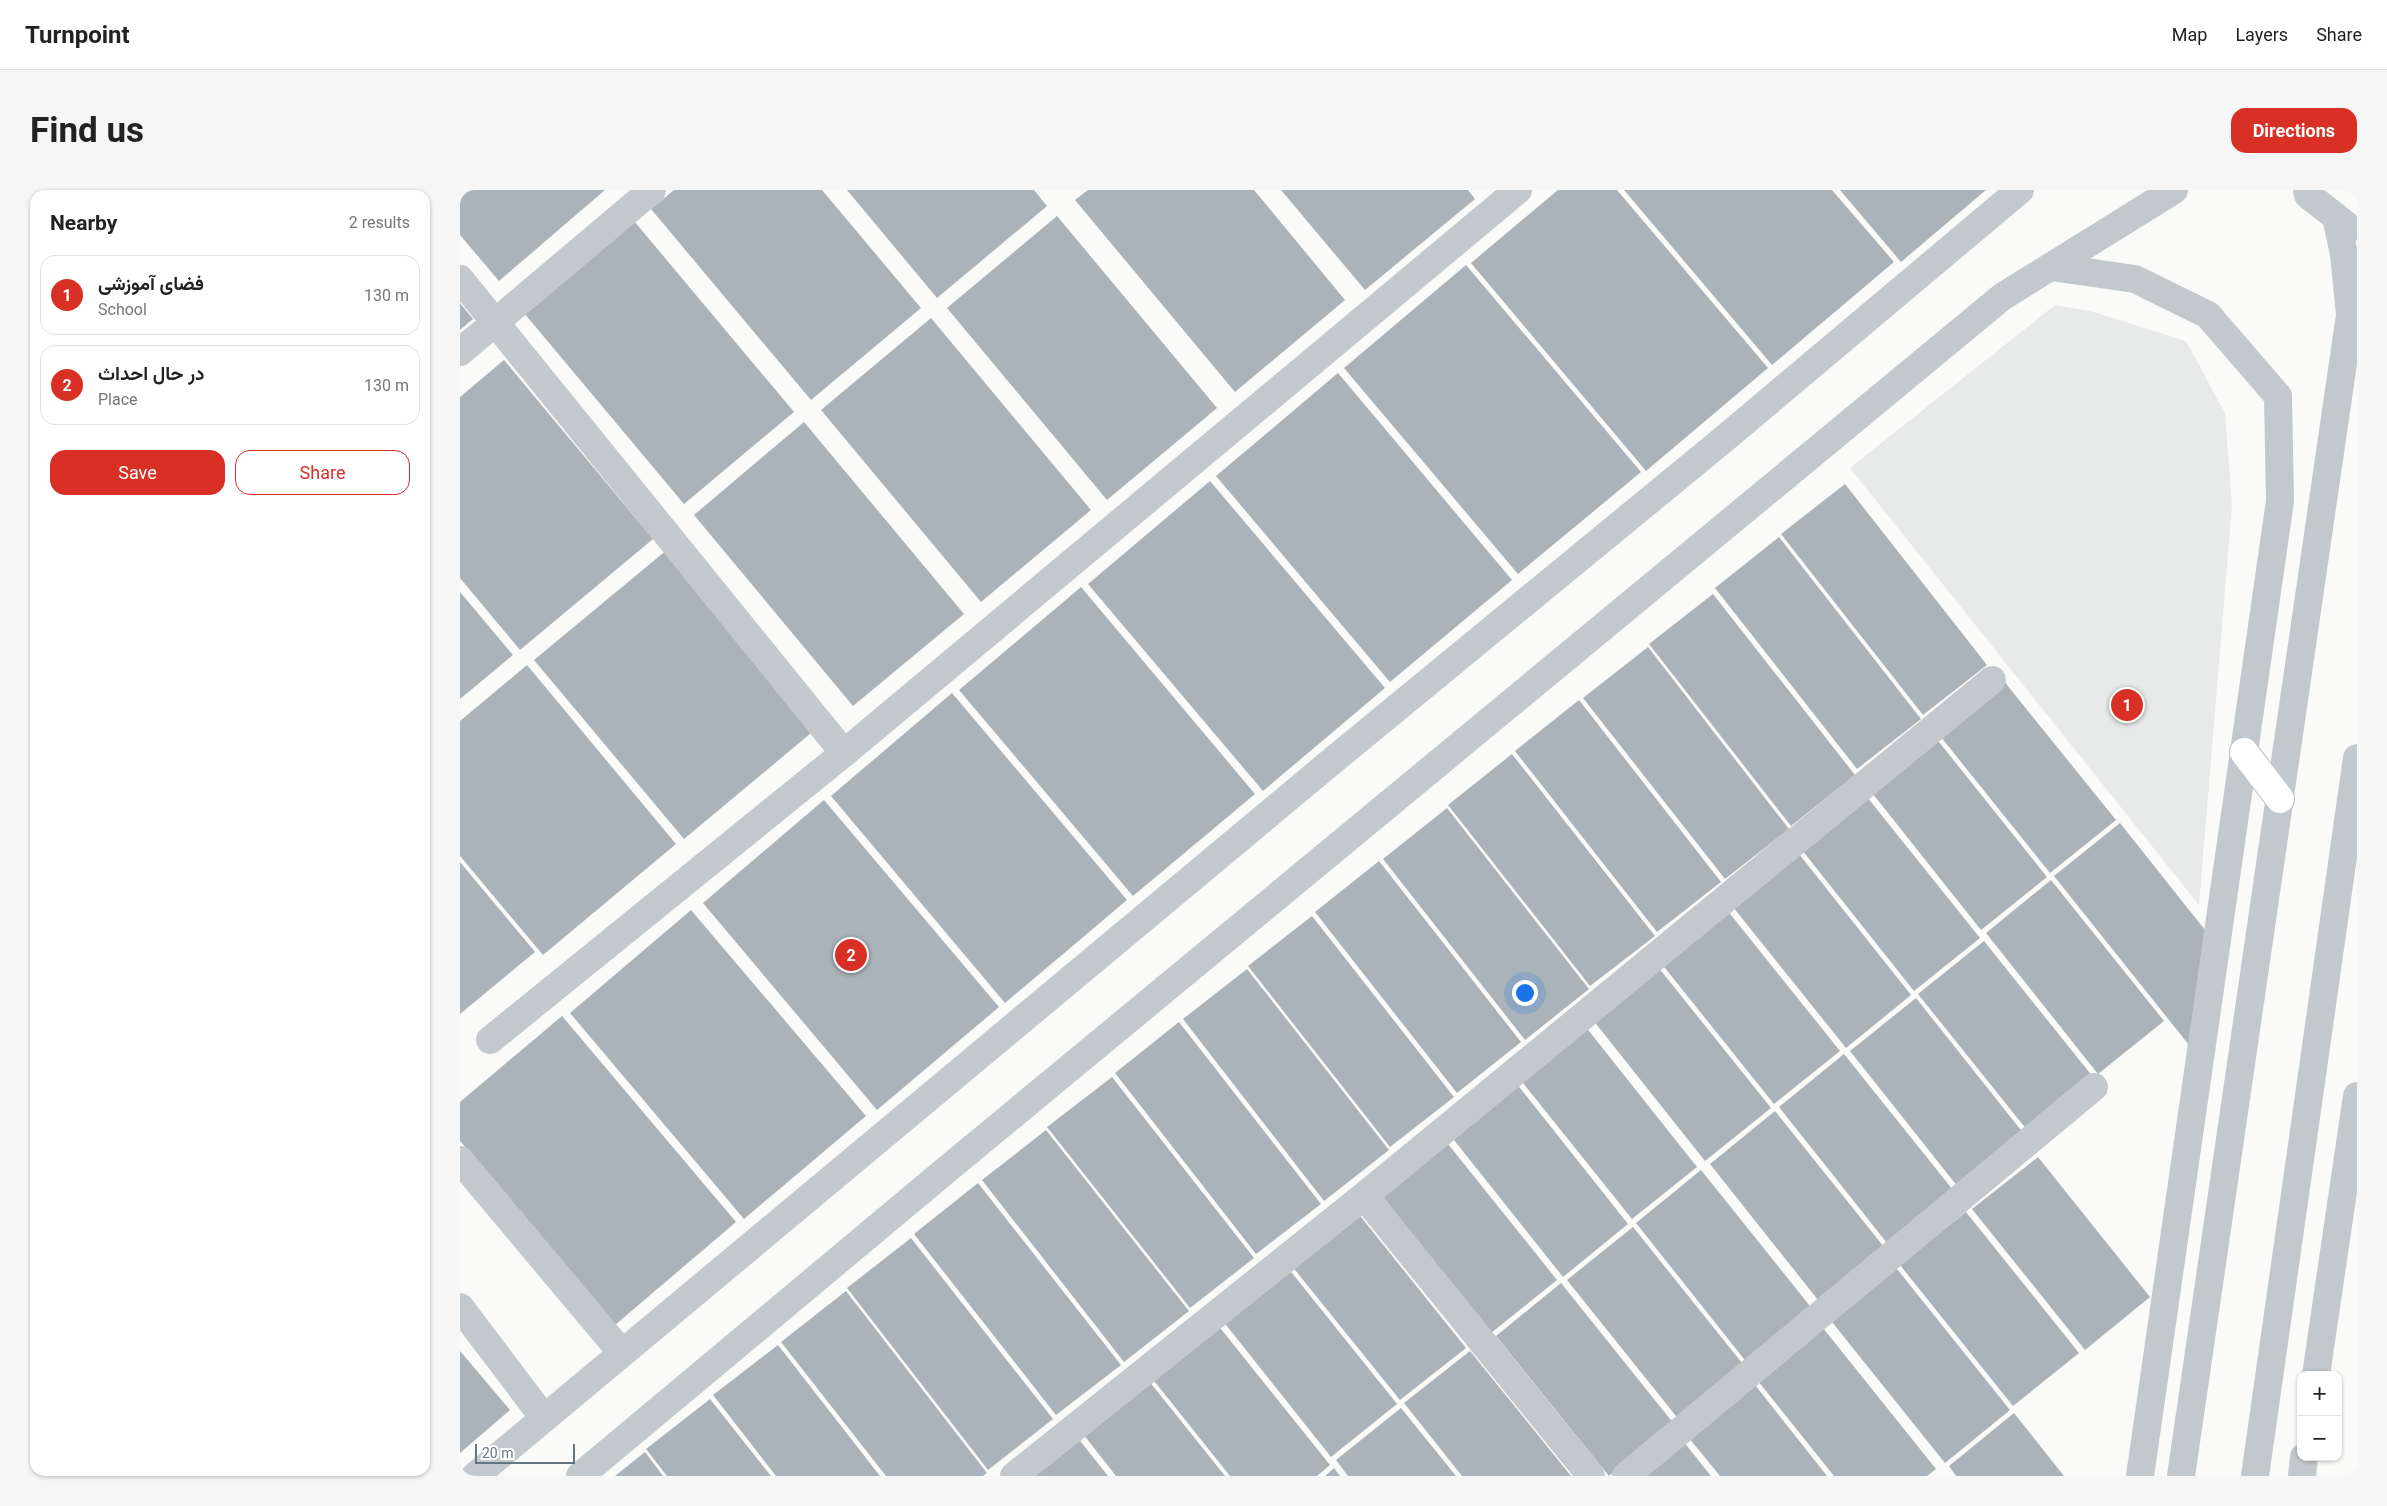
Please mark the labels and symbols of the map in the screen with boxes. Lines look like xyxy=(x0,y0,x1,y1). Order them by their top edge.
pin: 1 xyxy=(2111,686,2143,724)
pin: 2 xyxy=(835,936,867,974)
your location xyxy=(1512,980,1538,1006)
scale bar xyxy=(475,1441,575,1464)

